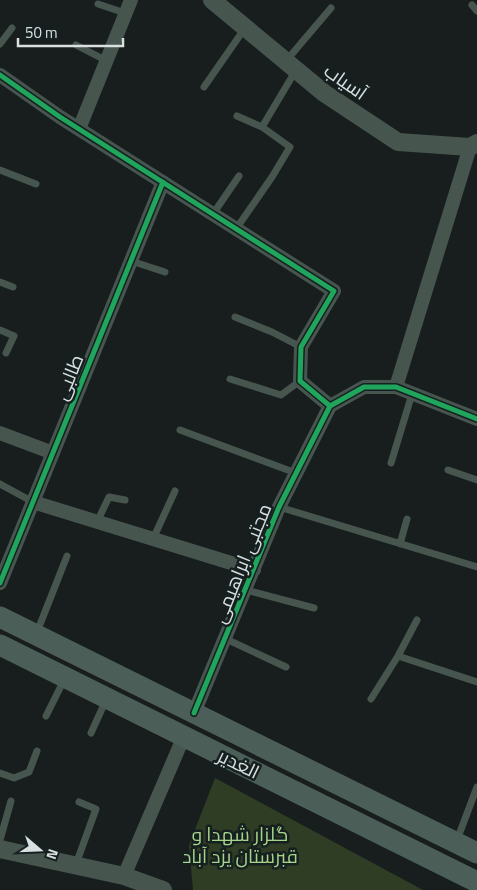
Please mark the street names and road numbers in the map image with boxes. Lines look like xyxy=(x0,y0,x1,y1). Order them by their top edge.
street label: آسیاب xyxy=(318,56,374,106)
street label: طالبی xyxy=(46,350,90,404)
street label: مجتبی ابراهیمی xyxy=(204,499,278,627)
street label: الغدیر xyxy=(212,740,265,786)

